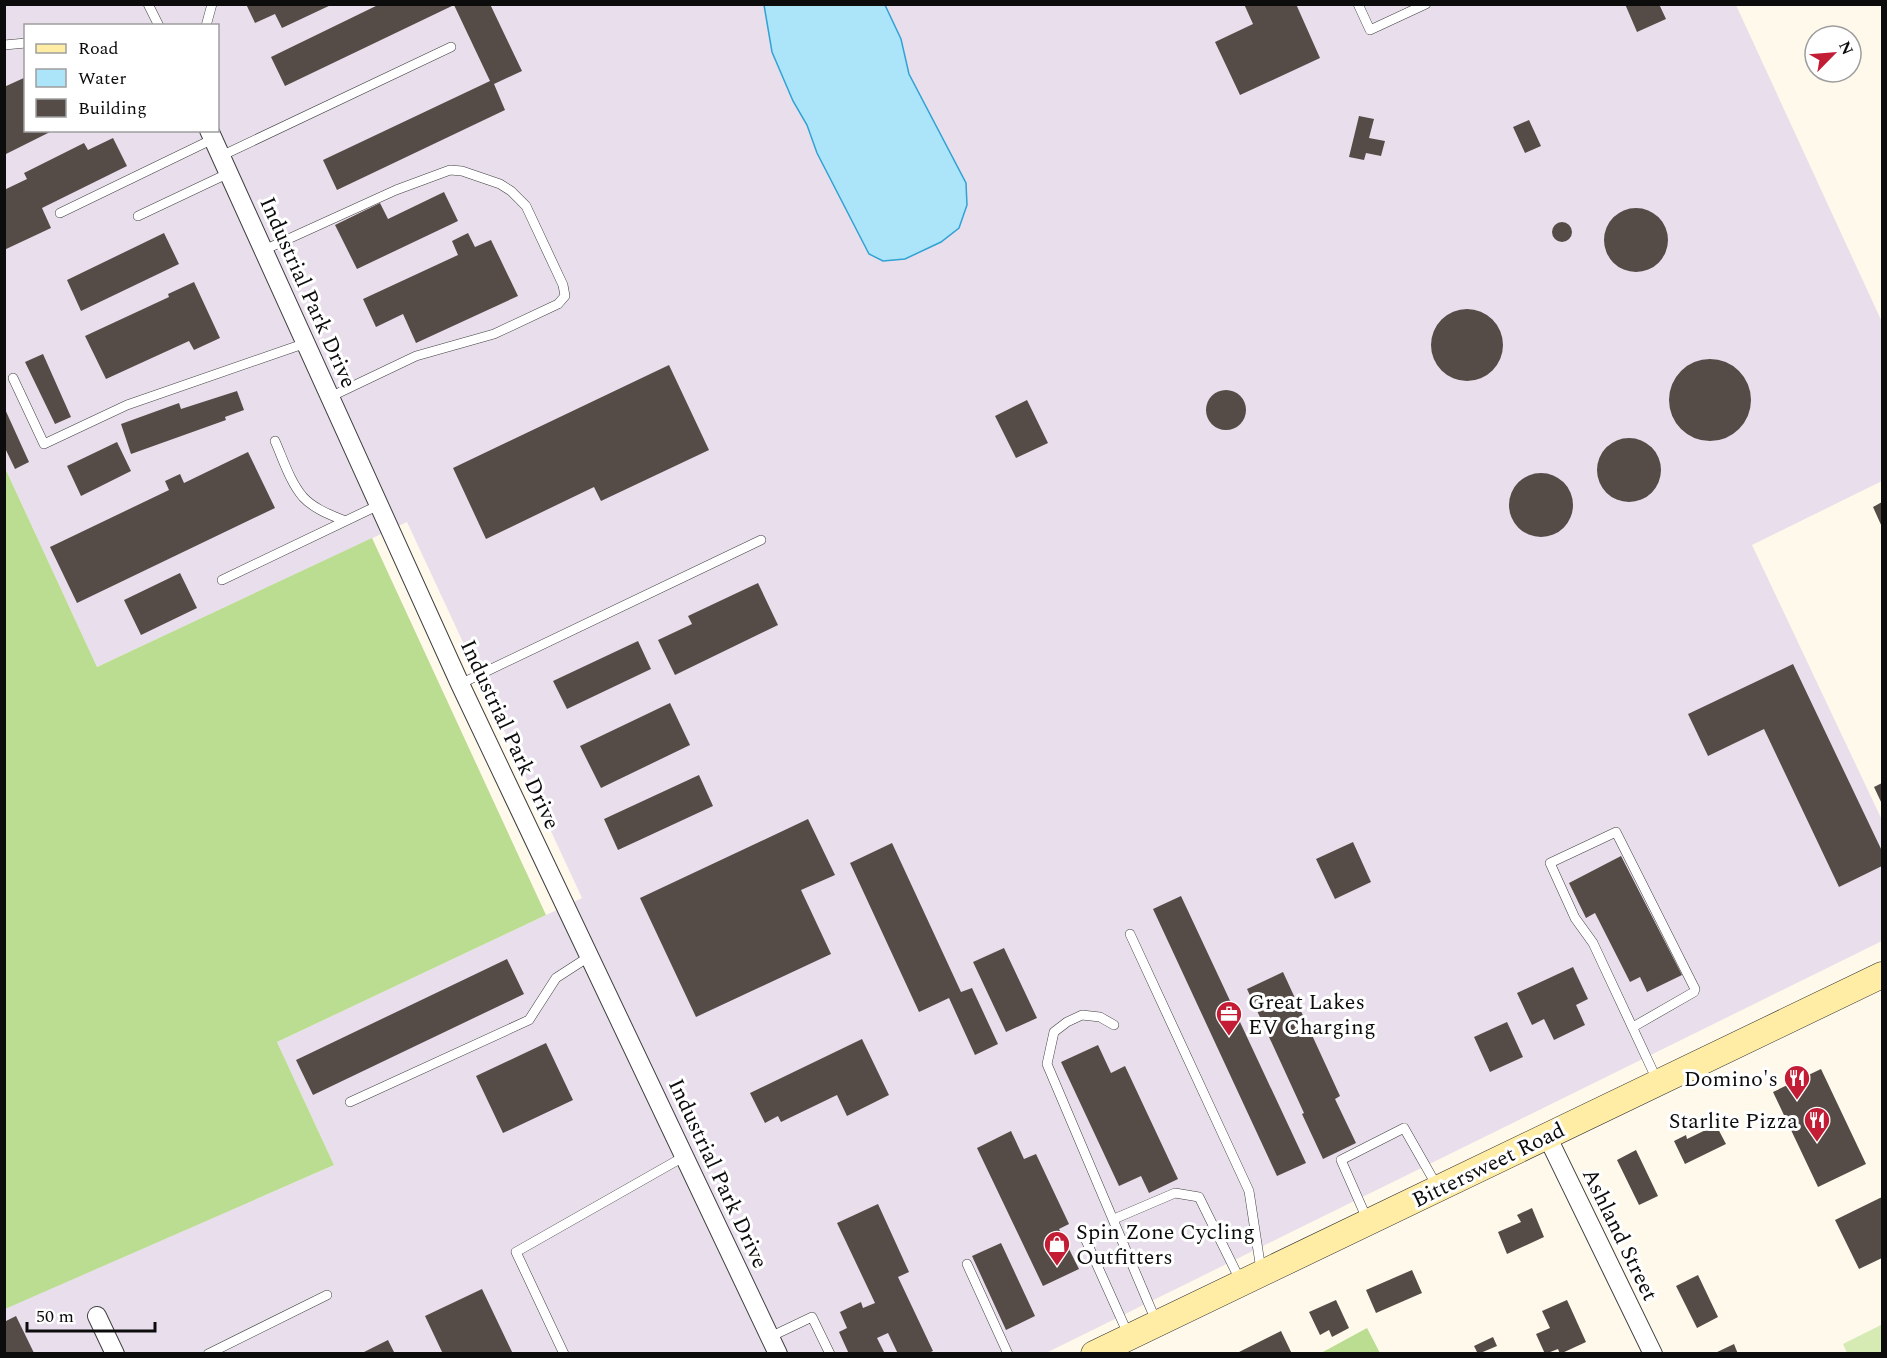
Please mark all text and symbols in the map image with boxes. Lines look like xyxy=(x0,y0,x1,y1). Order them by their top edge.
legend xyxy=(24,24,219,132)
north arrow xyxy=(1803,24,1863,84)
text: Road xyxy=(78,35,119,62)
text: N xyxy=(1832,37,1859,59)
text: Water xyxy=(78,65,126,92)
text: Building xyxy=(78,95,147,122)
street label: Industrial Park Drive xyxy=(251,192,365,394)
street label: Industrial Park Drive xyxy=(451,634,568,835)
place label: Great Lakes EV Charging xyxy=(1248,986,1376,1044)
office icon: Great Lakes EV Charging xyxy=(1214,999,1244,1037)
place label: Domino's xyxy=(1684,1063,1778,1096)
restaurant icon: Domino's xyxy=(1782,1063,1812,1101)
street label: Industrial Park Drive xyxy=(659,1073,776,1274)
place label: Starlite Pizza xyxy=(1669,1105,1798,1138)
restaurant icon: Starlite Pizza xyxy=(1802,1105,1832,1143)
street label: Bittersweet Road xyxy=(1407,1114,1571,1217)
street label: Ashland Street xyxy=(1573,1163,1666,1307)
place label: Spin Zone Cycling Outfitters xyxy=(1076,1216,1255,1274)
shop icon: Spin Zone Cycling Outfitters xyxy=(1042,1229,1072,1267)
scale bar xyxy=(27,1295,154,1333)
text: 50 m xyxy=(36,1303,74,1330)

